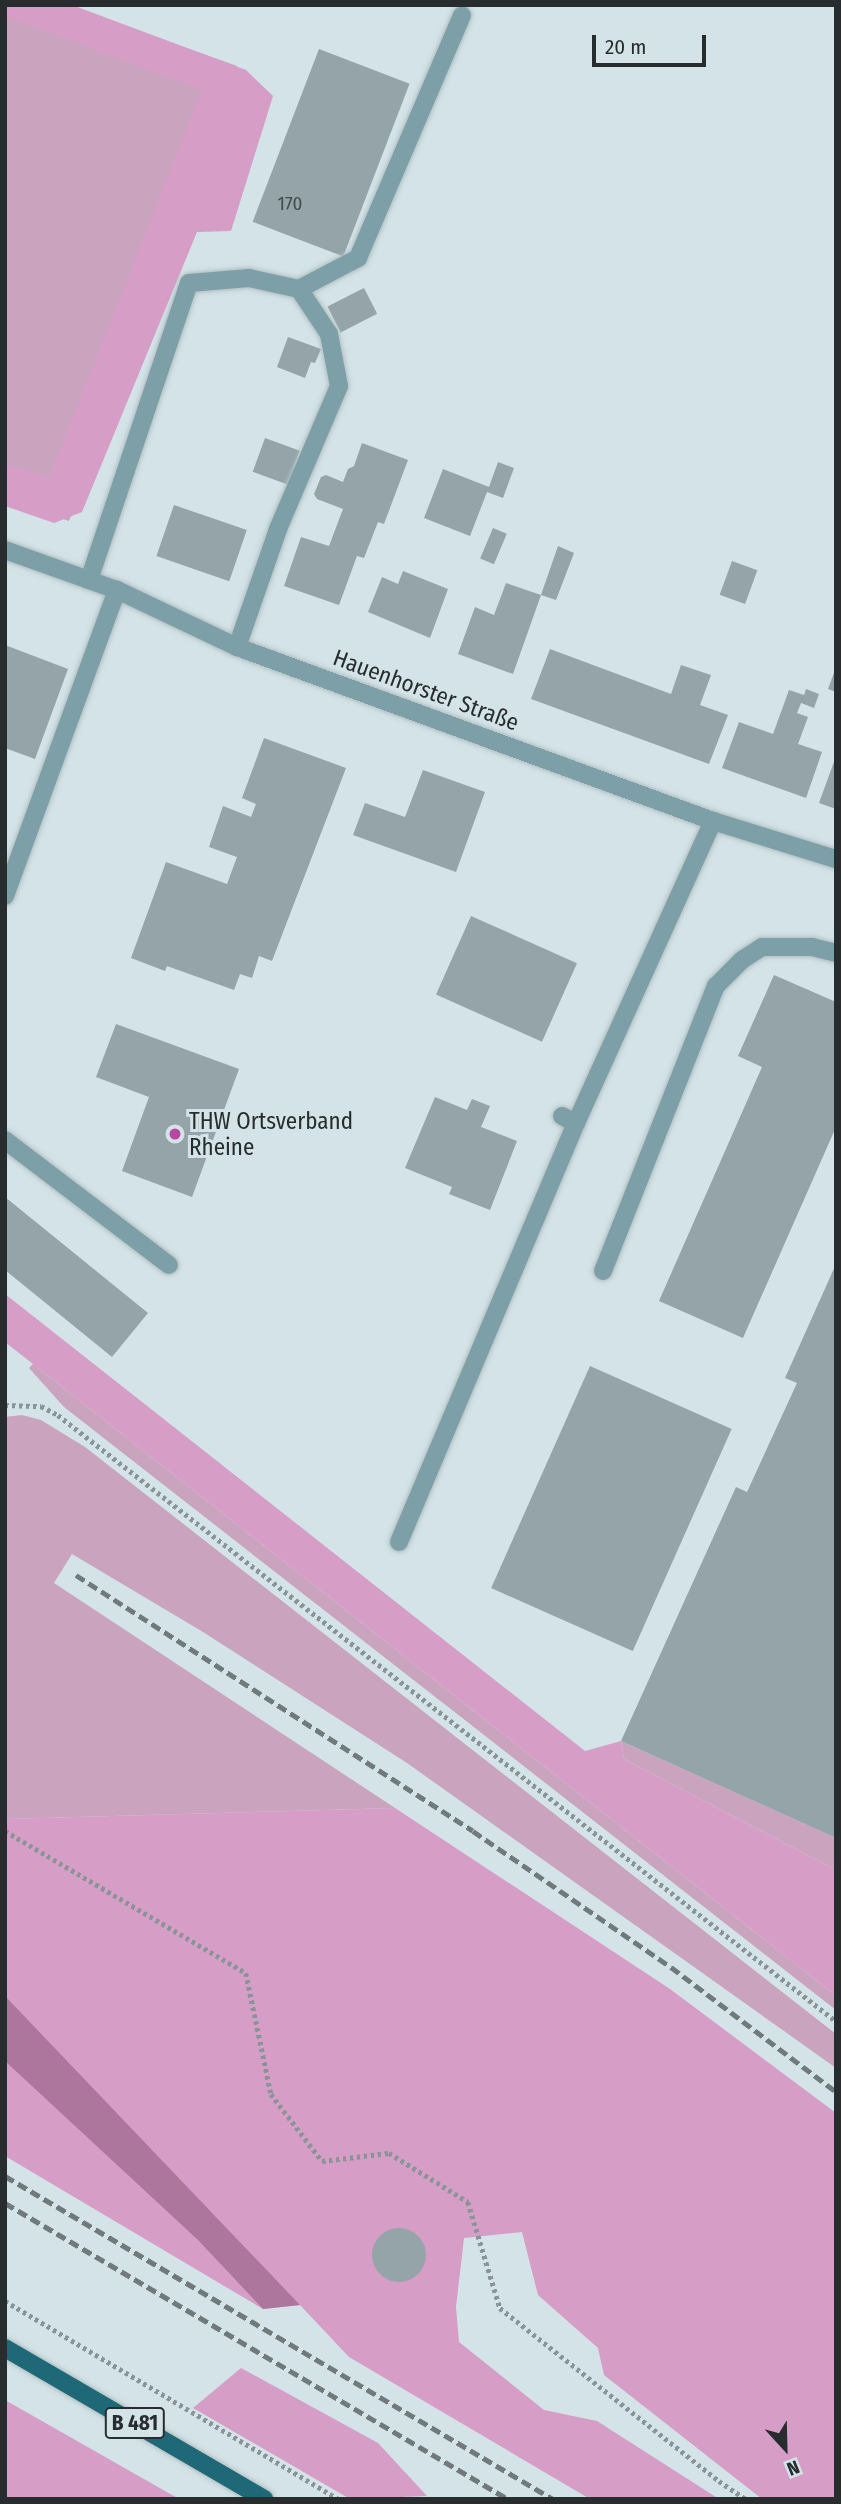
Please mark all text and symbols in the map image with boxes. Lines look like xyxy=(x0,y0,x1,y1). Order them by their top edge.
scale bar xyxy=(596,21,710,65)
text: 20 m xyxy=(605,34,646,60)
house number: 170 xyxy=(278,193,302,215)
street label: Hauenhorster Straße xyxy=(329,644,523,736)
place label: THW Ortsverband Rheine xyxy=(189,1107,353,1161)
marker: THW Ortsverband Rheine xyxy=(167,1126,183,1142)
road number: B 481 xyxy=(104,2406,166,2440)
north arrow xyxy=(750,2413,820,2483)
text: N xyxy=(783,2455,803,2481)

